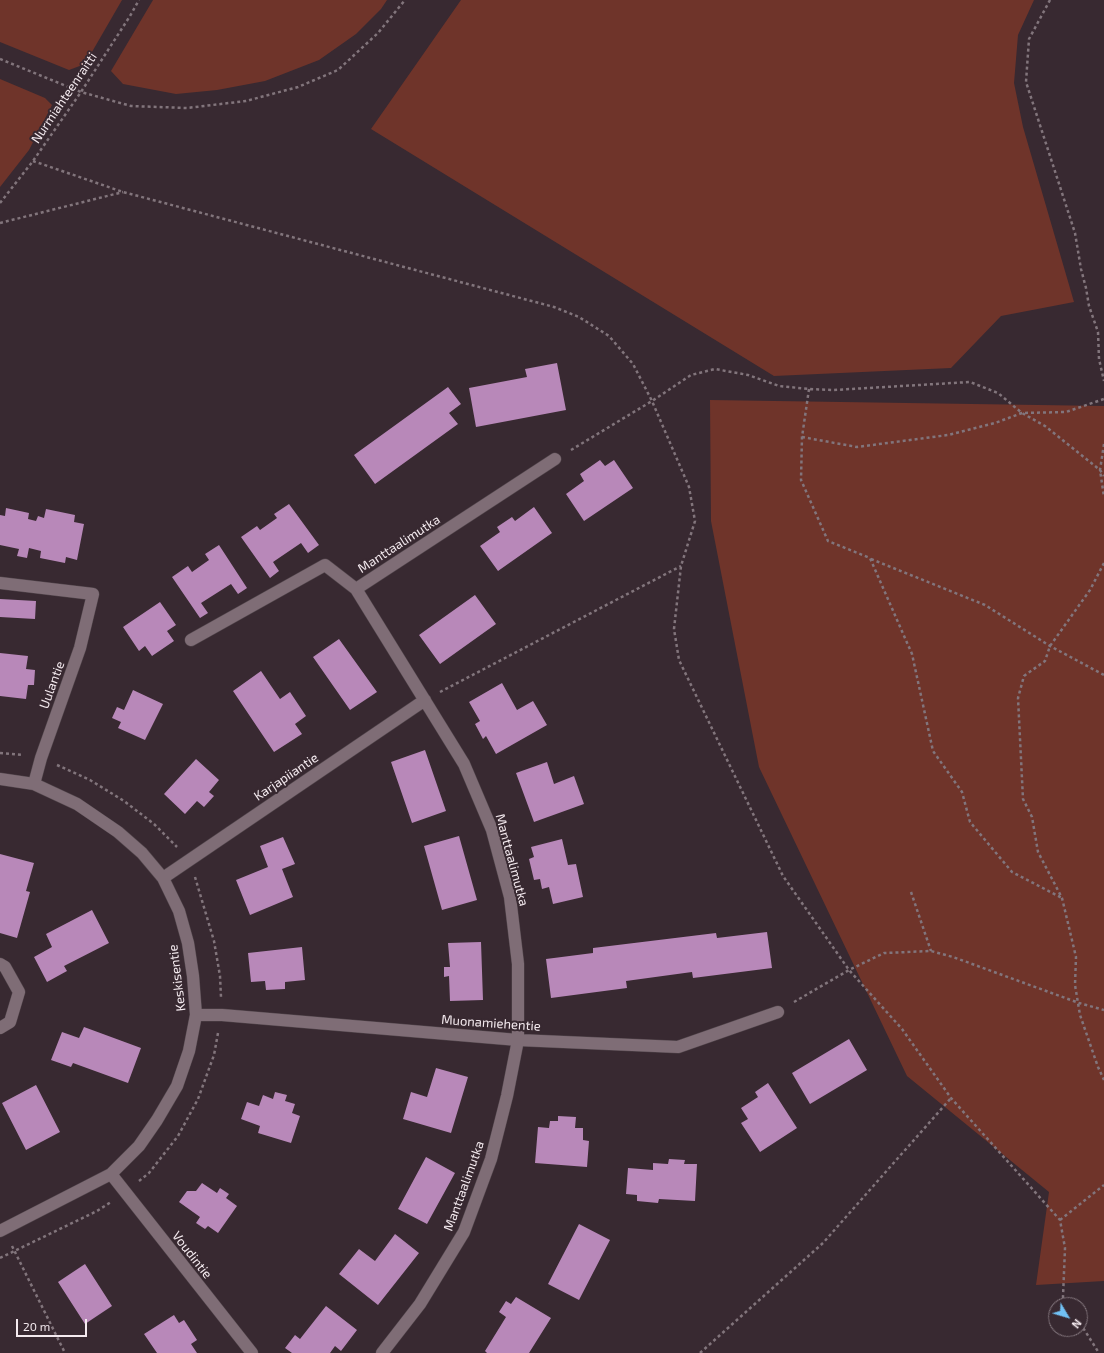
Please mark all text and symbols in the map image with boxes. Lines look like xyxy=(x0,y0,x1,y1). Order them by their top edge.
street label: Nurmiahteenraitti xyxy=(28,50,100,146)
street label: Manttaalimutka xyxy=(355,512,443,576)
street label: Uulantie xyxy=(36,659,68,711)
street label: Karjapiiantie xyxy=(251,750,321,804)
street label: Manttaalimutka xyxy=(492,812,532,908)
street label: Keskisentie xyxy=(165,944,189,1012)
street label: Muonamiehentie xyxy=(441,1012,541,1034)
street label: Manttaalimutka xyxy=(440,1139,488,1233)
street label: Voudintie xyxy=(169,1228,215,1282)
north arrow xyxy=(1048,1297,1088,1337)
scale bar xyxy=(18,1311,89,1337)
text: N xyxy=(1069,1317,1085,1331)
text: 20 m xyxy=(23,1319,50,1333)

